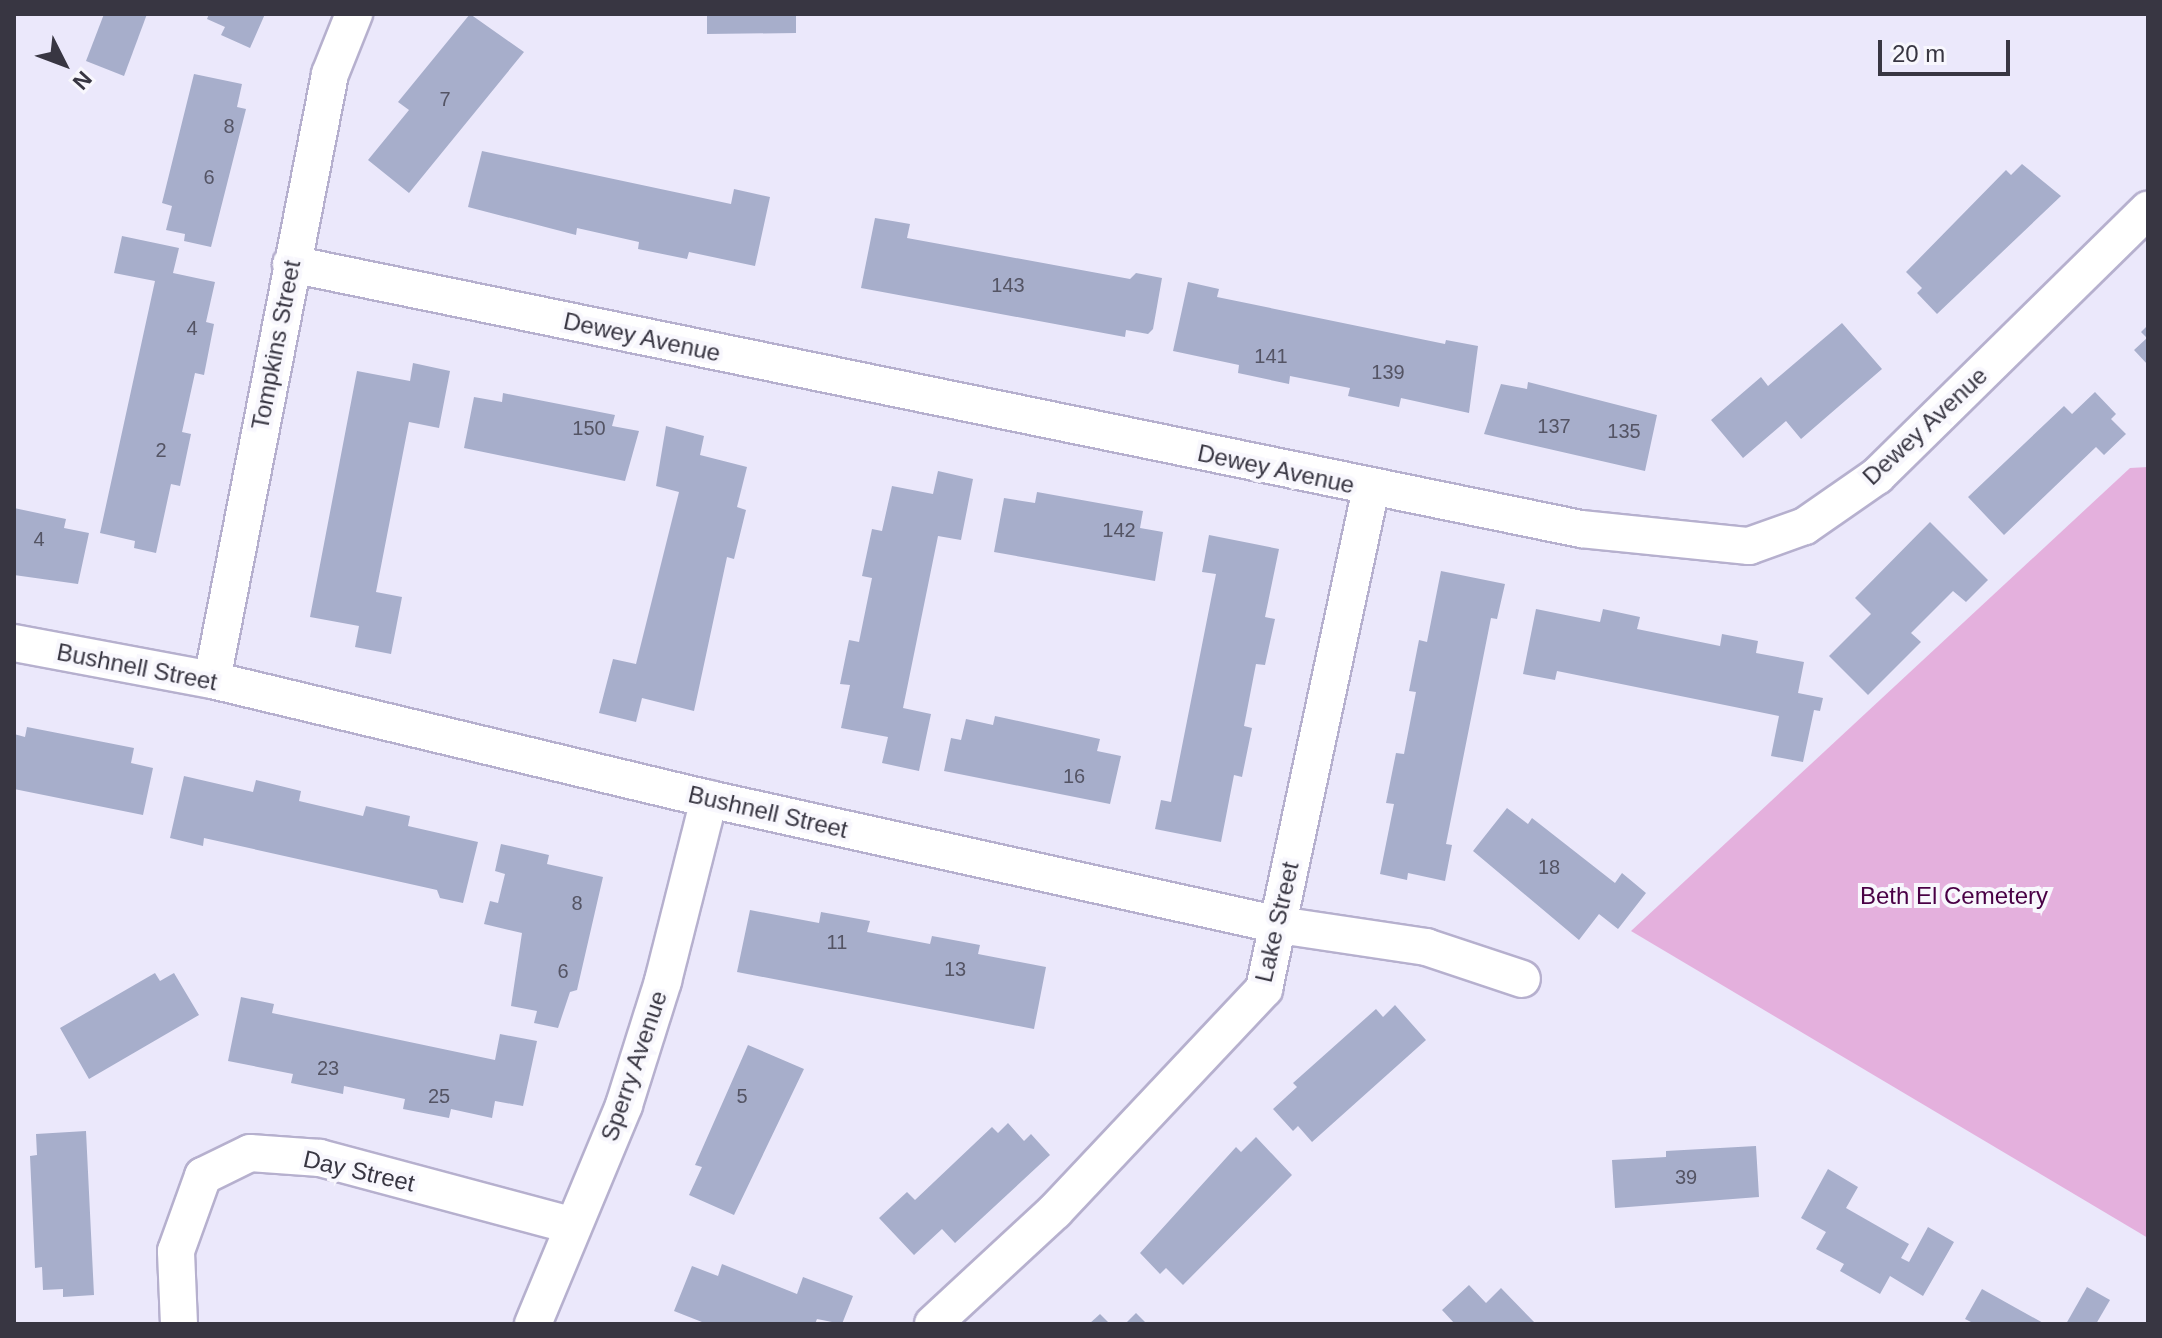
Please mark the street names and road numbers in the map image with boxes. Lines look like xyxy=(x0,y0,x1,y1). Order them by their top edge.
street label: Tompkins Street xyxy=(245,258,307,432)
street label: Dewey Avenue xyxy=(560,306,724,368)
street label: Dewey Avenue xyxy=(1856,361,1994,491)
street label: Dewey Avenue xyxy=(1194,438,1358,500)
street label: Bushnell Street xyxy=(54,637,220,697)
street label: Bushnell Street xyxy=(685,780,851,844)
street label: Lake Street xyxy=(1249,859,1305,985)
street label: Sperry Avenue xyxy=(595,986,673,1146)
street label: Day Street xyxy=(301,1144,417,1198)

